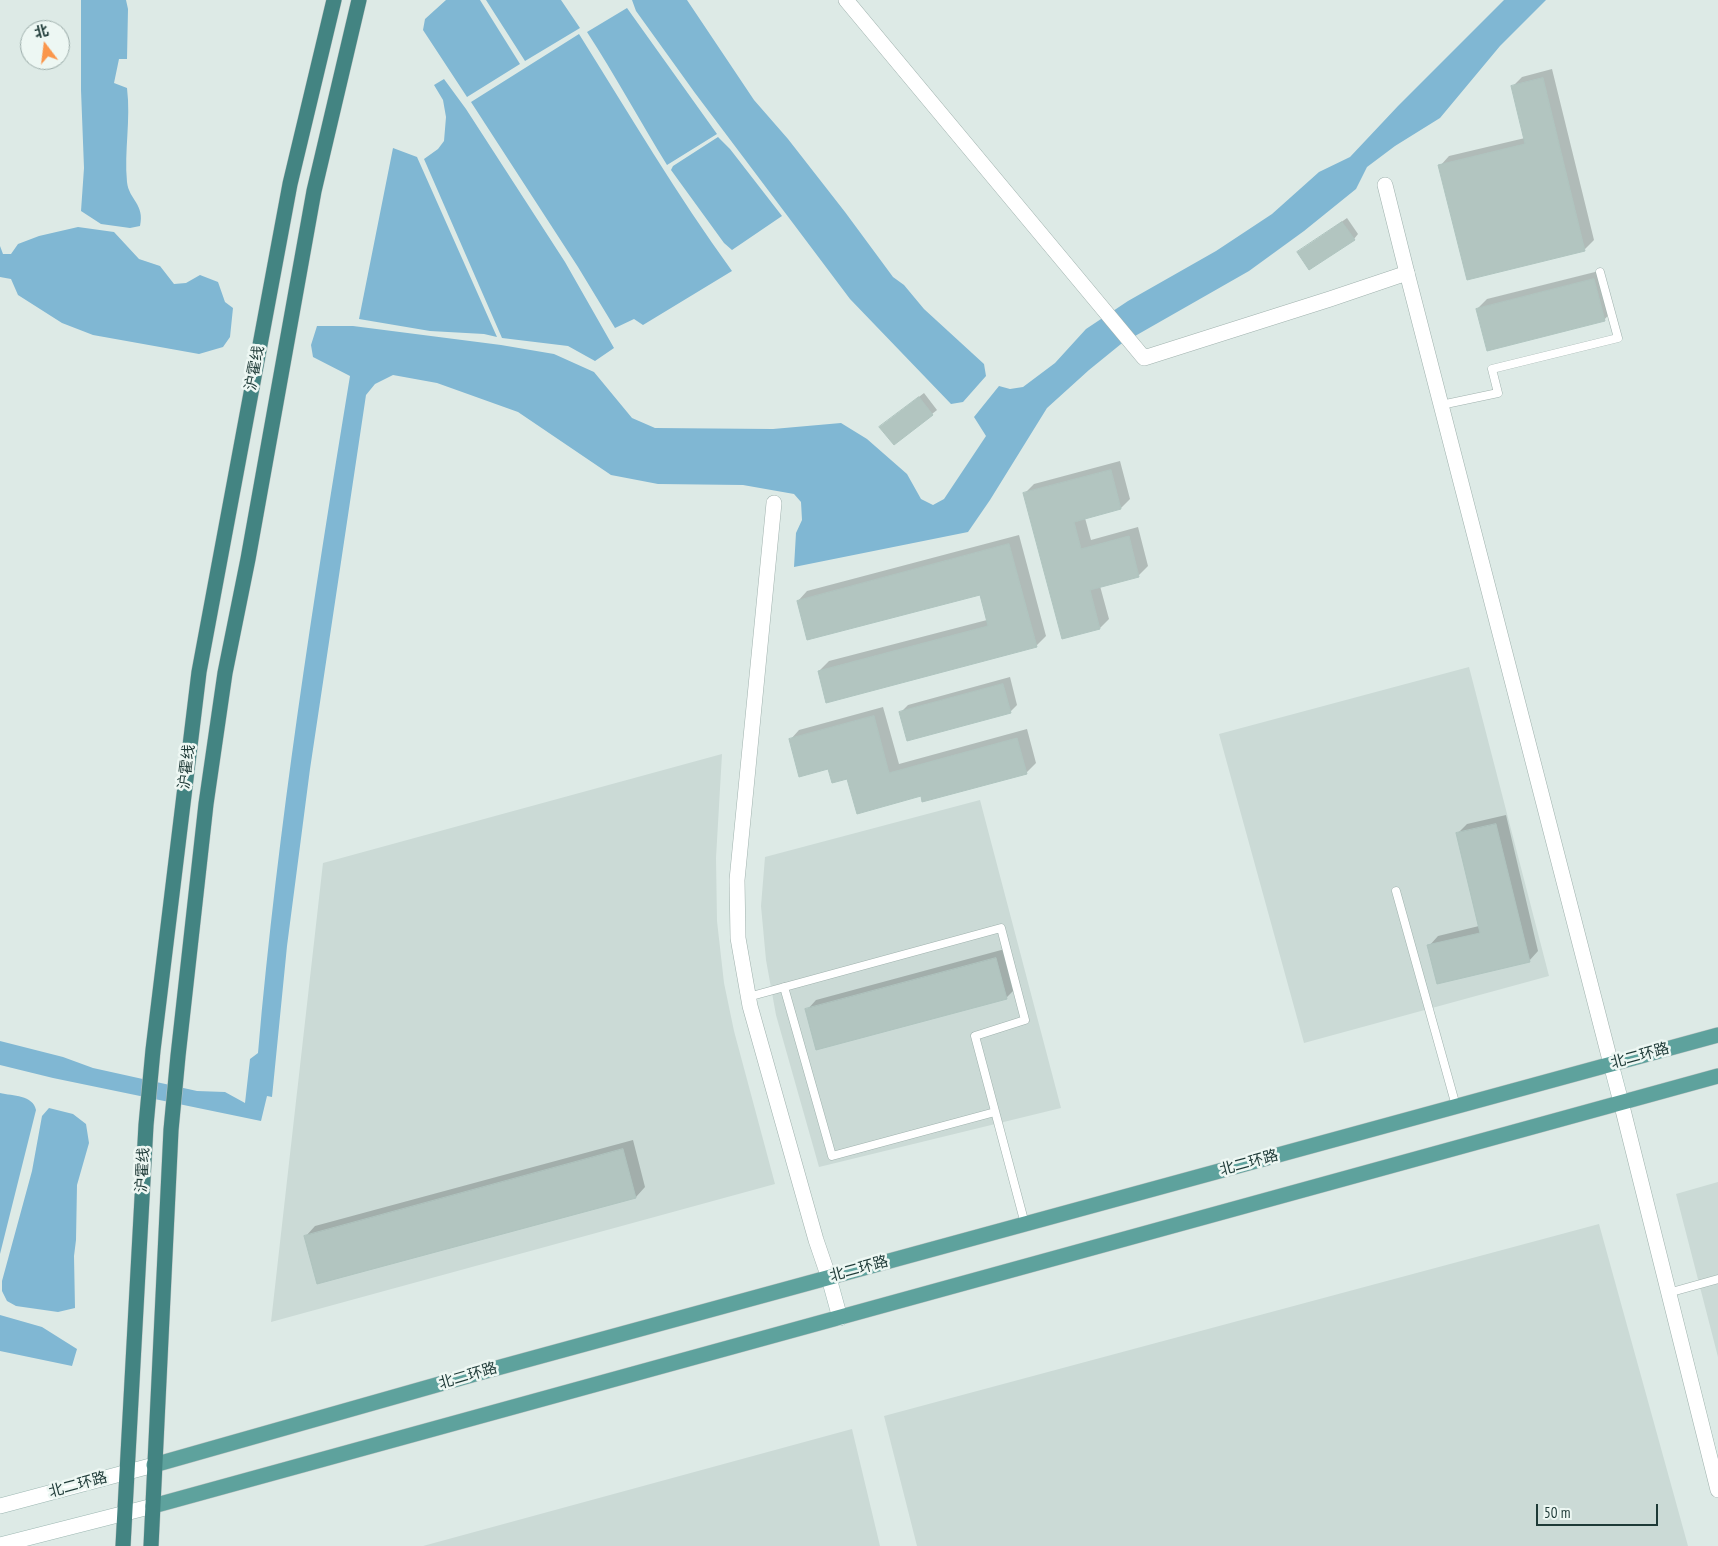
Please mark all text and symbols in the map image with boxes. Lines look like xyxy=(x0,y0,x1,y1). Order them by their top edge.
north arrow xyxy=(20,20,70,70)
text: 北 xyxy=(32,21,50,42)
street label: 沪霍线 xyxy=(242,344,268,392)
street label: 沪霍线 xyxy=(175,744,199,790)
street label: 北二环路 xyxy=(1609,1040,1671,1072)
street label: 沪霍线 xyxy=(133,1147,153,1193)
street label: 北二环路 xyxy=(1218,1147,1280,1179)
street label: 北二环路 xyxy=(828,1253,890,1285)
street label: 北二环路 xyxy=(437,1359,499,1393)
street label: 北二环路 xyxy=(47,1469,109,1501)
scale bar xyxy=(1538,1494,1660,1526)
text: 50 m xyxy=(1544,1503,1570,1522)

